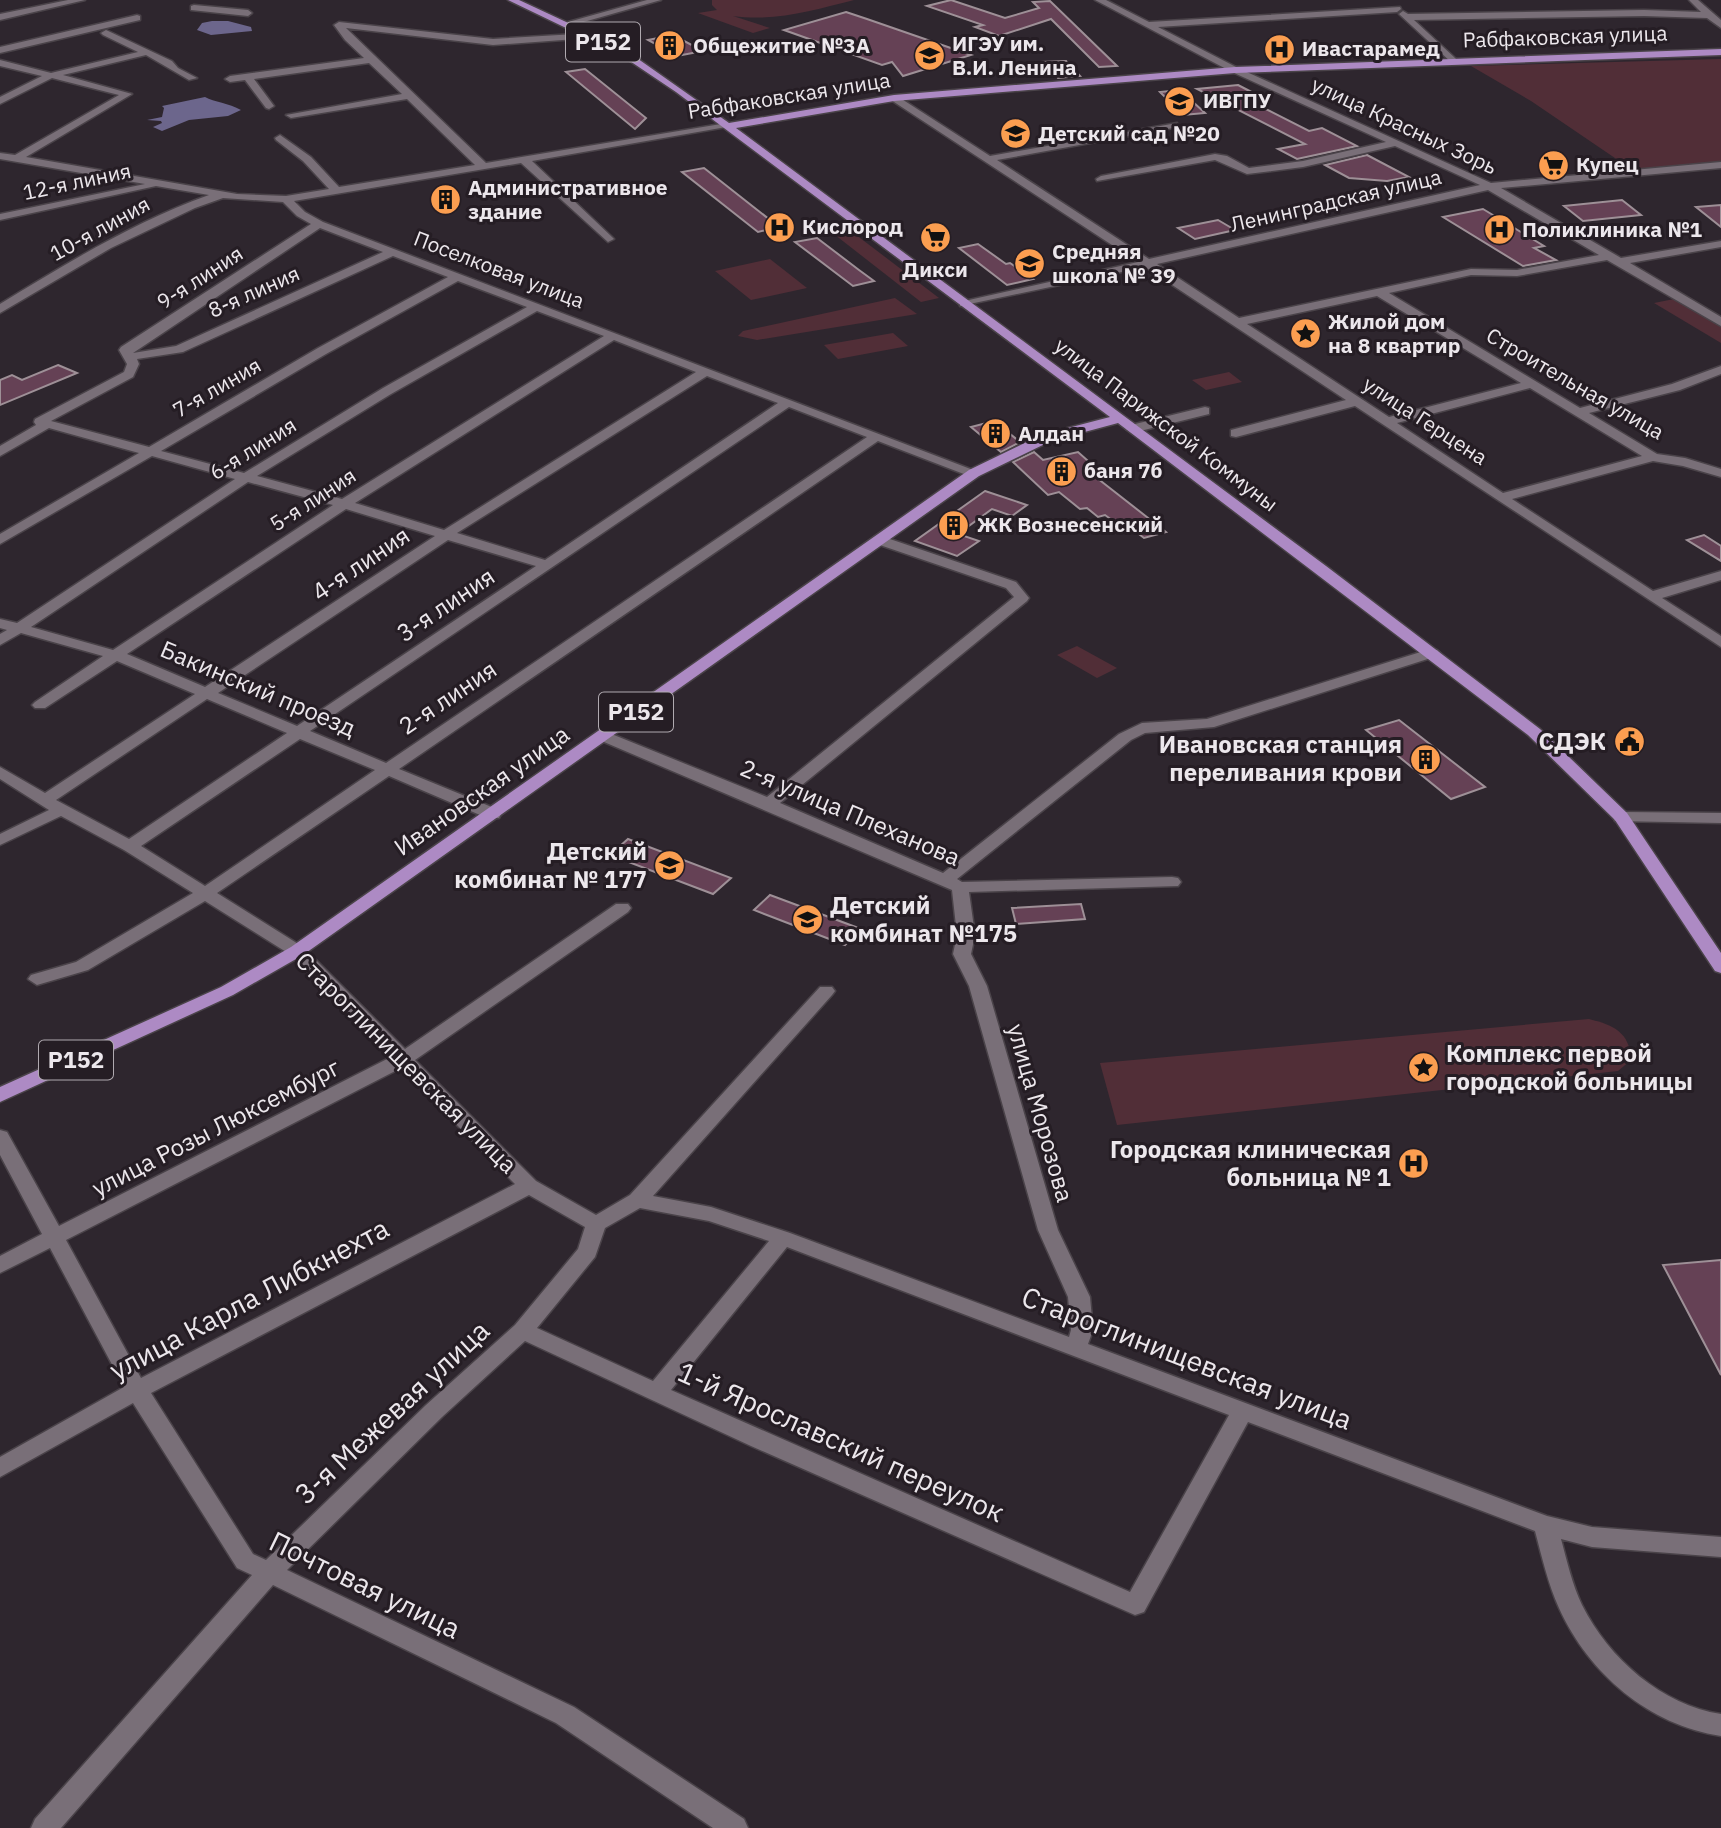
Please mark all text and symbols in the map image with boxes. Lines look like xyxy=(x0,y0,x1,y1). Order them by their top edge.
street label: Рабфаковская улица xyxy=(1462,18,1668,54)
road number: Р152 xyxy=(566,22,640,61)
building icon: Общежитие №3А xyxy=(653,29,687,63)
place label: ИГЭУ им. В.И. Ленина xyxy=(952,29,1077,81)
place label: Общежитие №3А xyxy=(693,31,870,59)
hospital icon: Ивастарамед xyxy=(1262,32,1296,66)
place label: Ивастарамед xyxy=(1302,34,1440,62)
school or university icon: ИГЭУ им. В.И. Ленина xyxy=(912,39,946,73)
street label: Рабфаковская улица xyxy=(685,65,892,125)
street label: улица Красных Зорь xyxy=(1307,70,1502,180)
school or university icon: ИВГПУ xyxy=(1163,84,1197,118)
place label: ИВГПУ xyxy=(1203,86,1271,114)
school or university icon: Детский сад №20 xyxy=(998,117,1032,151)
place label: Детский сад №20 xyxy=(1038,119,1220,147)
supermarket icon: Купец xyxy=(1536,148,1570,182)
place label: Купец xyxy=(1576,150,1639,178)
street label: 12-я линия xyxy=(20,156,133,206)
street label: Ленинградская улица xyxy=(1227,162,1444,238)
place label: Административное здание xyxy=(468,173,668,225)
building icon: Административное здание xyxy=(428,183,462,217)
street label: 10-я линия xyxy=(45,189,154,267)
hospital icon: Кислород xyxy=(762,210,796,244)
place label: Кислород xyxy=(802,212,903,240)
hospital icon: Поликлиника №1 xyxy=(1482,213,1516,247)
place label: Поликлиника №1 xyxy=(1522,215,1702,243)
supermarket icon: Дикси xyxy=(918,221,952,255)
street label: Поселковая улица xyxy=(410,224,589,314)
place label: Средняя школа № 39 xyxy=(1052,237,1176,289)
street label: 9-я линия xyxy=(151,239,248,315)
school or university icon: Средняя школа № 39 xyxy=(1012,247,1046,281)
place label: Дикси xyxy=(902,255,968,283)
street label: 8-я линия xyxy=(203,259,304,324)
place label: Жилой дом на 8 квартир xyxy=(1328,307,1460,359)
place icon: Жилой дом на 8 квартир xyxy=(1288,317,1322,351)
street label: Строительная улица xyxy=(1481,321,1670,446)
street label: улица Парижской Коммуны xyxy=(1049,331,1284,517)
street label: 7-я линия xyxy=(167,351,266,424)
street label: улица Герцена xyxy=(1358,370,1493,471)
street label: 6-я линия xyxy=(204,410,301,486)
building icon: Алдан xyxy=(978,417,1012,451)
place label: Алдан xyxy=(1018,419,1084,447)
building icon: баня 7б xyxy=(1044,454,1078,488)
place label: баня 7б xyxy=(1084,456,1163,484)
street label: 5-я линия xyxy=(264,461,361,537)
building icon: ЖК Вознесенский xyxy=(937,508,971,542)
place label: ЖК Вознесенский xyxy=(977,510,1163,538)
street label: 4-я линия xyxy=(305,519,415,608)
street label: 3-я линия xyxy=(390,560,500,649)
street label: Бакинский проезд xyxy=(156,632,361,744)
street label: 2-я линия xyxy=(392,653,502,742)
road number: Р152 xyxy=(599,692,673,732)
street label: Ивановская улица xyxy=(388,718,575,863)
place label: СДЭК xyxy=(1539,725,1606,757)
public building icon: СДЭК xyxy=(1612,725,1646,759)
place label: Ивановская станция переливания крови xyxy=(1159,728,1402,788)
building icon: Ивановская станция переливания крови xyxy=(1408,742,1442,776)
street label: 2-я улица Плеханова xyxy=(735,751,966,873)
place label: Детский комбинат № 177 xyxy=(454,835,647,895)
school or university icon: Детский комбинат № 177 xyxy=(653,849,687,883)
place label: Детский комбинат №175 xyxy=(830,889,1017,949)
school or university icon: Детский комбинат №175 xyxy=(790,903,824,937)
street label: Староглинищевская улица xyxy=(289,945,525,1180)
street label: улица Морозова xyxy=(1000,1020,1082,1206)
place label: Комплекс первой городской больницы xyxy=(1446,1037,1693,1097)
road number: Р152 xyxy=(39,1040,113,1079)
street label: улица Розы Люксембург xyxy=(86,1051,345,1204)
place icon: Комплекс первой городской больницы xyxy=(1406,1051,1440,1085)
place label: Городская клиническая больница № 1 xyxy=(1110,1133,1391,1193)
hospital icon: Городская клиническая больница № 1 xyxy=(1397,1147,1431,1181)
street label: улица Карла Либкнехта xyxy=(103,1209,395,1388)
street label: Староглинищевская улица xyxy=(1017,1277,1358,1438)
street label: 3-я Межевая улица xyxy=(286,1312,497,1512)
street label: 1-й Ярославский переулок xyxy=(672,1353,1010,1530)
street label: Почтовая улица xyxy=(264,1522,467,1647)

